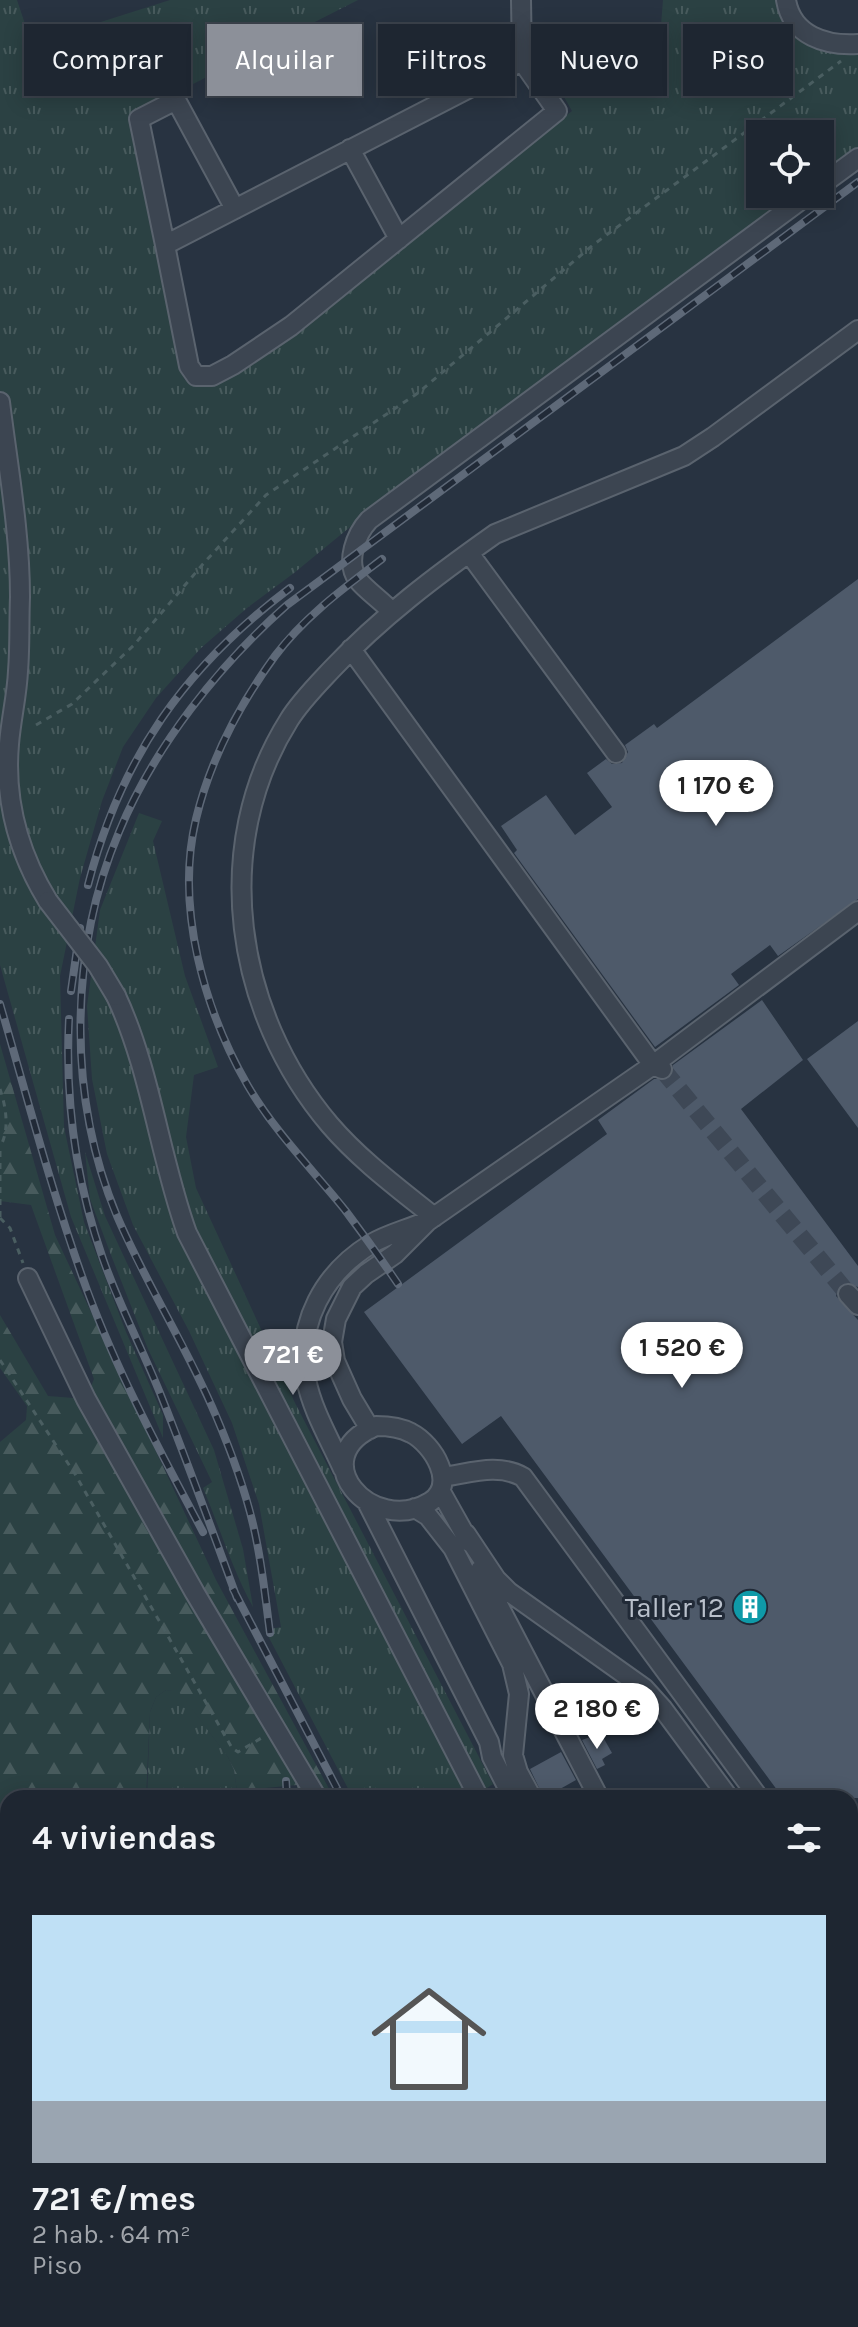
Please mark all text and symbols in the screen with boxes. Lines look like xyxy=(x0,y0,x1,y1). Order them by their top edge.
chip: Comprar xyxy=(24,24,191,96)
chip: Alquilar xyxy=(207,24,362,96)
chip: Filtros xyxy=(378,24,515,96)
chip: Nuevo xyxy=(531,24,667,96)
chip: Piso xyxy=(683,24,793,96)
map controls xyxy=(746,120,834,208)
button: locate xyxy=(746,120,834,208)
pin: 1 170 € xyxy=(642,760,790,828)
text: 1 170 € xyxy=(677,770,755,801)
pin: 1 520 € xyxy=(608,1322,756,1390)
pin: 721 € xyxy=(237,1329,349,1397)
text: 1 520 € xyxy=(639,1332,725,1363)
text: 721 € xyxy=(263,1339,323,1370)
building icon: Taller 12 xyxy=(731,1588,769,1626)
place label: Taller 12 xyxy=(625,1591,724,1624)
pin: 2 180 € xyxy=(523,1683,671,1751)
text: 2 180 € xyxy=(553,1693,641,1724)
icon: filters xyxy=(782,1816,826,1860)
text: 4 viviendas xyxy=(32,1818,216,1858)
icon: home xyxy=(357,1967,501,2111)
text: 721 €/mes xyxy=(32,2179,196,2219)
text: 2 hab. · 64 m² xyxy=(32,2219,191,2250)
text: Piso xyxy=(32,2250,82,2281)

